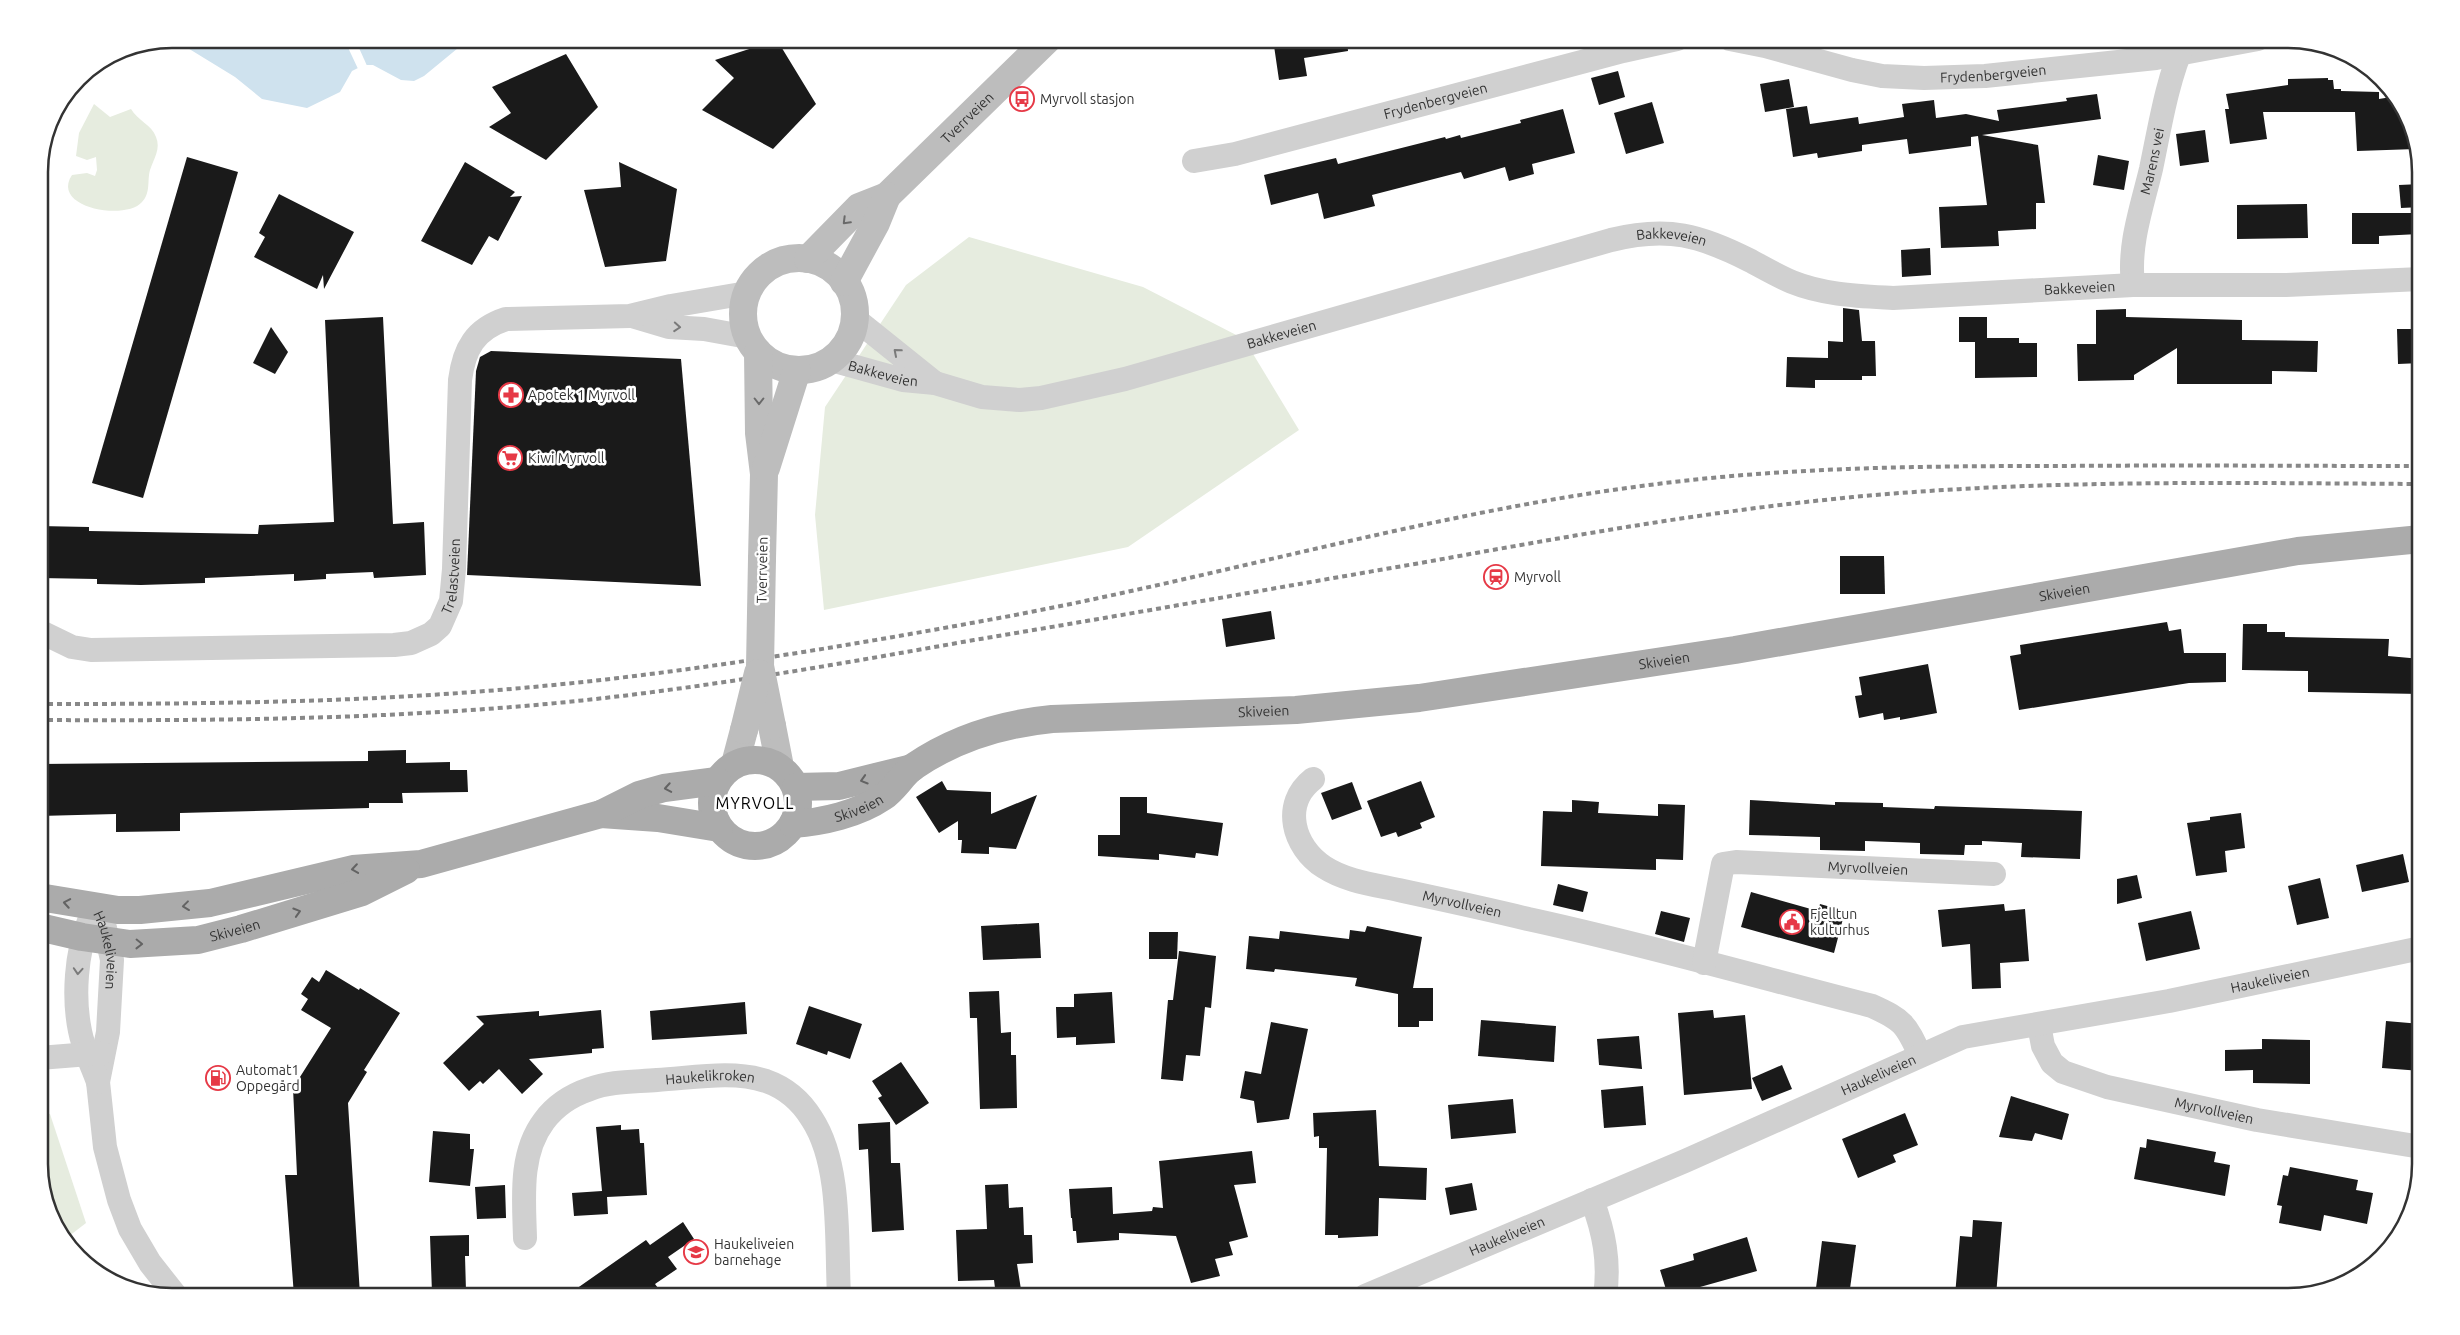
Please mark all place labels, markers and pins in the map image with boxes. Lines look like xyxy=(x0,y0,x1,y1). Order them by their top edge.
bus stop icon: Myrvoll stasjon xyxy=(1009,86,1035,112)
place label: Myrvoll stasjon xyxy=(1040,91,1134,107)
pharmacy icon: Apotek 1 Myrvoll xyxy=(498,382,524,408)
place label: Apotek 1 Myrvoll xyxy=(528,387,635,403)
supermarket icon: Kiwi Myrvoll xyxy=(497,445,523,471)
place label: Kiwi Myrvoll xyxy=(528,450,605,466)
station icon: Myrvoll xyxy=(1483,564,1509,590)
place label: Myrvoll xyxy=(1514,569,1561,585)
place label: Fjelltun kulturhus xyxy=(1810,906,1870,938)
public building icon: Fjelltun kulturhus xyxy=(1779,909,1805,935)
place label: Automat1 Oppegård xyxy=(236,1062,300,1094)
fuel station icon: Automat1 Oppegård xyxy=(205,1065,231,1091)
place label: Haukeliveien barnehage xyxy=(714,1236,794,1268)
school or university icon: Haukeliveien barnehage xyxy=(683,1239,709,1265)

